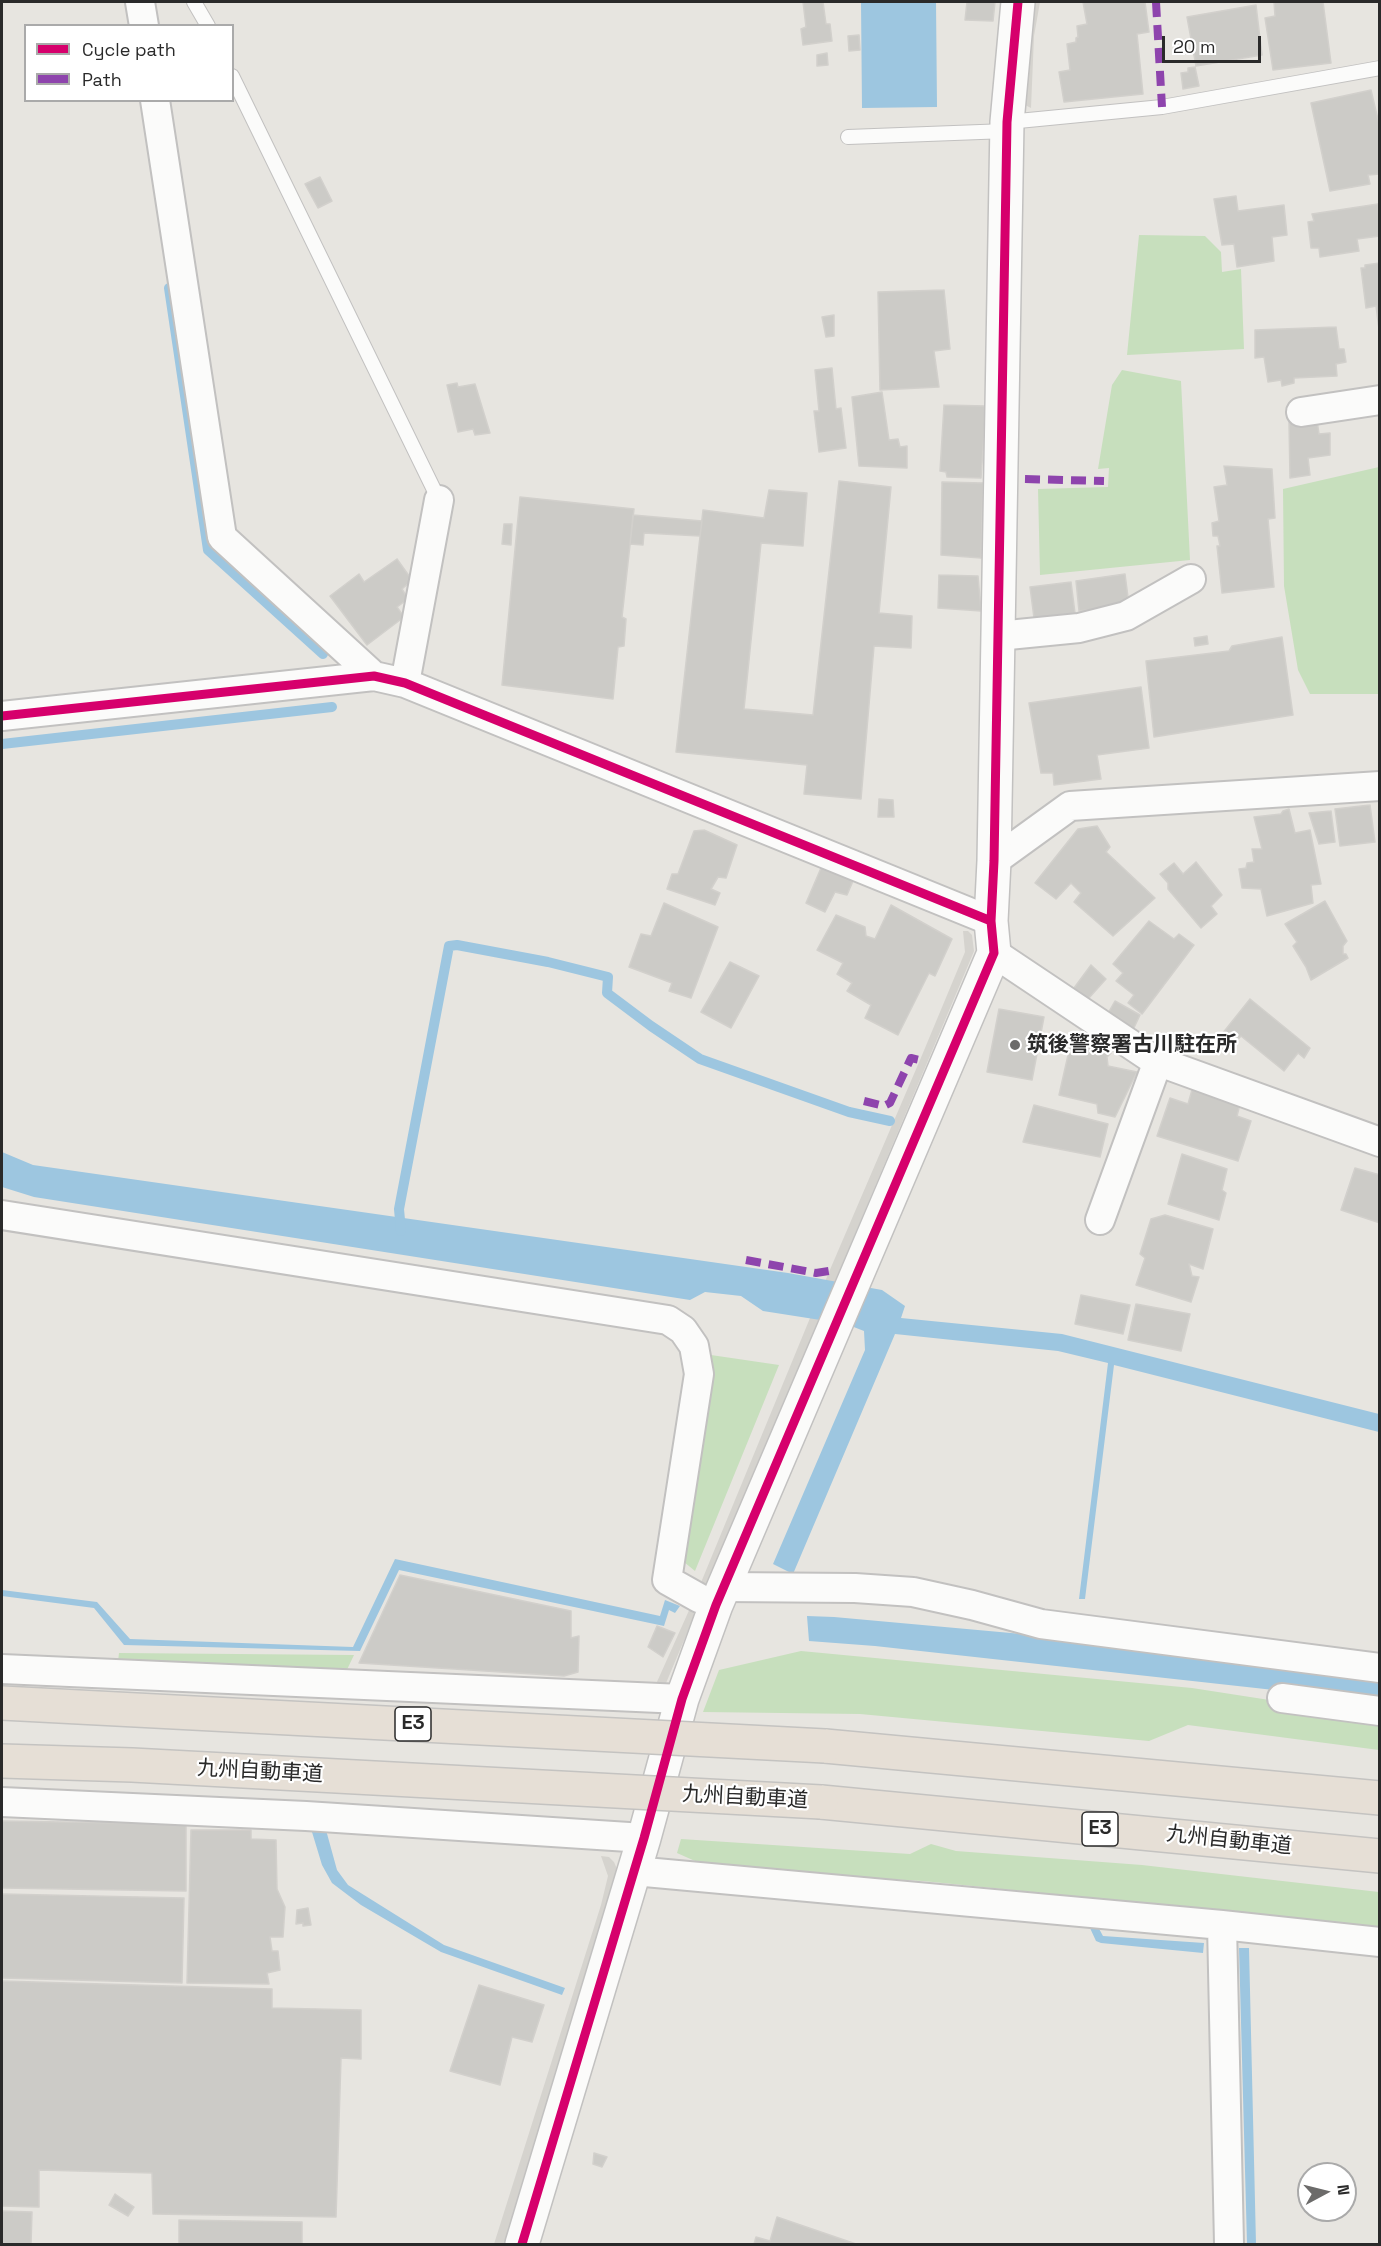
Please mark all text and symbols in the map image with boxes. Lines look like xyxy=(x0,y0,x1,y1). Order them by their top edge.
legend xyxy=(24,24,234,102)
scale bar xyxy=(1165,24,1264,62)
text: 20 m xyxy=(1173,35,1216,58)
text: Cycle path xyxy=(82,38,176,61)
text: Path xyxy=(82,68,122,91)
place label: 筑後警察署古川駐在所 xyxy=(1027,1032,1237,1058)
marker: 筑後警察署古川駐在所 xyxy=(1008,1038,1022,1052)
road number: E3 xyxy=(395,1707,431,1741)
street label: 九州自動車道 xyxy=(196,1756,324,1788)
street label: 九州自動車道 xyxy=(681,1782,809,1814)
road number: E3 xyxy=(1082,1812,1118,1846)
street label: 九州自動車道 xyxy=(1165,1822,1293,1860)
north arrow xyxy=(1297,2162,1357,2222)
text: N xyxy=(1332,2183,1354,2197)

